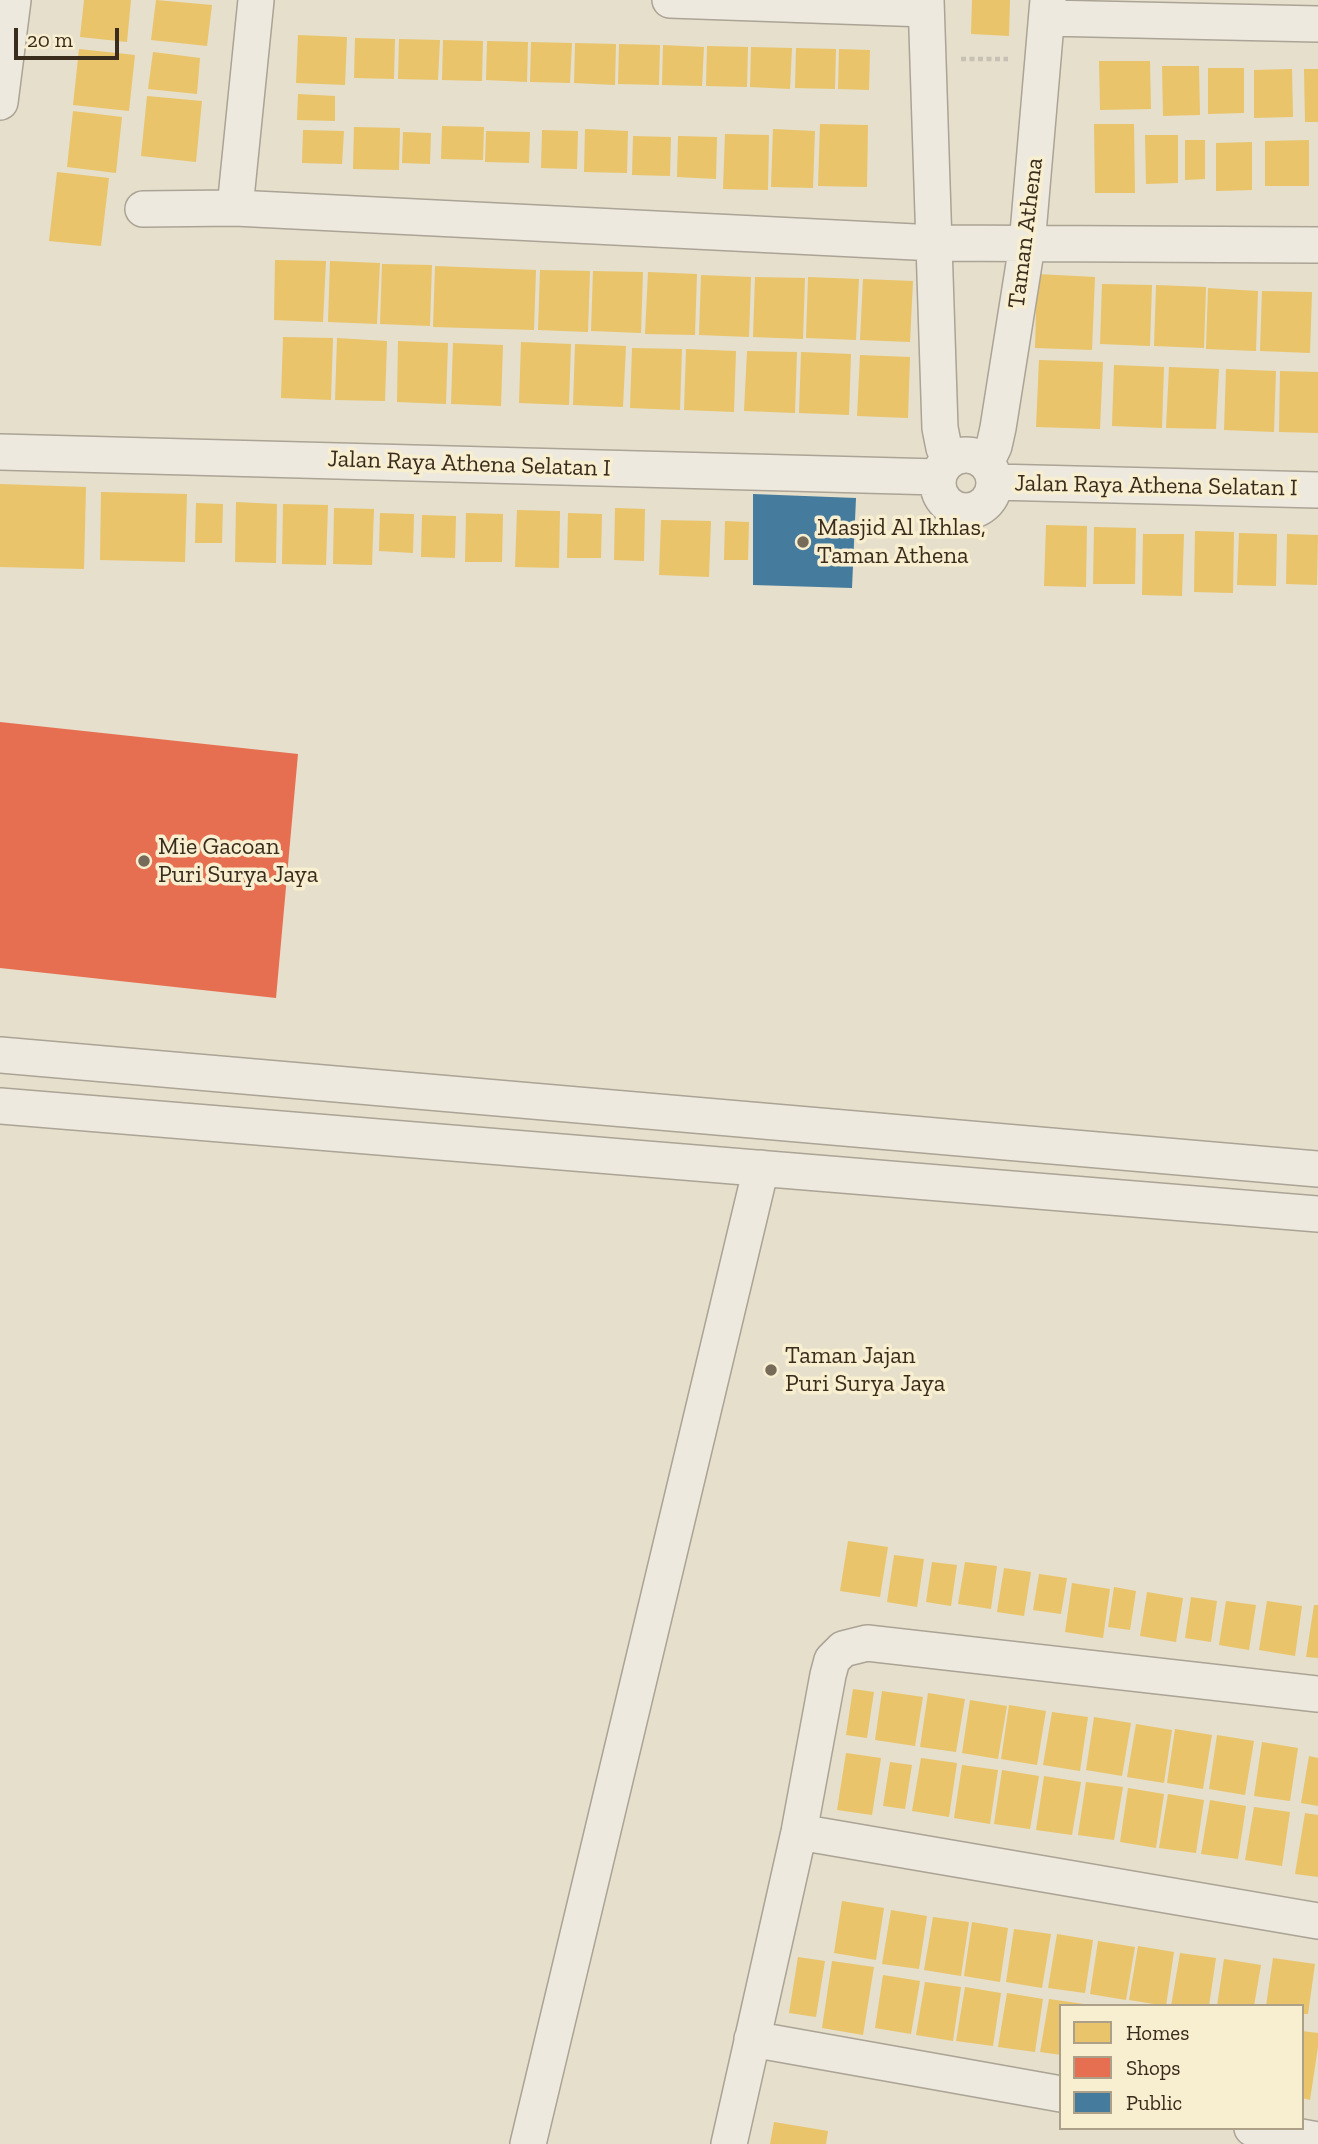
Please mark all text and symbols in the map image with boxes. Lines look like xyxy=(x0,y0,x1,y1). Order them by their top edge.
scale bar xyxy=(18,14,122,58)
text: 20 m xyxy=(27,27,73,52)
street label: Taman Athena xyxy=(1002,156,1050,310)
street label: Jalan Raya Athena Selatan I xyxy=(327,445,611,483)
street label: Jalan Raya Athena Selatan I xyxy=(1014,469,1298,503)
place label: Masjid Al Ikhlas, Taman Athena xyxy=(817,514,986,570)
marker: Masjid Al Ikhlas, Taman Athena xyxy=(795,534,811,550)
place label: Mie Gacoan Puri Surya Jaya xyxy=(158,833,318,889)
marker: Mie Gacoan Puri Surya Jaya xyxy=(136,853,152,869)
place label: Taman Jajan Puri Surya Jaya xyxy=(785,1342,945,1398)
marker: Taman Jajan Puri Surya Jaya xyxy=(763,1362,779,1378)
legend xyxy=(1059,2004,1304,2130)
text: Homes xyxy=(1126,2020,1189,2045)
text: Shops xyxy=(1126,2055,1180,2080)
text: Public xyxy=(1126,2090,1182,2115)

